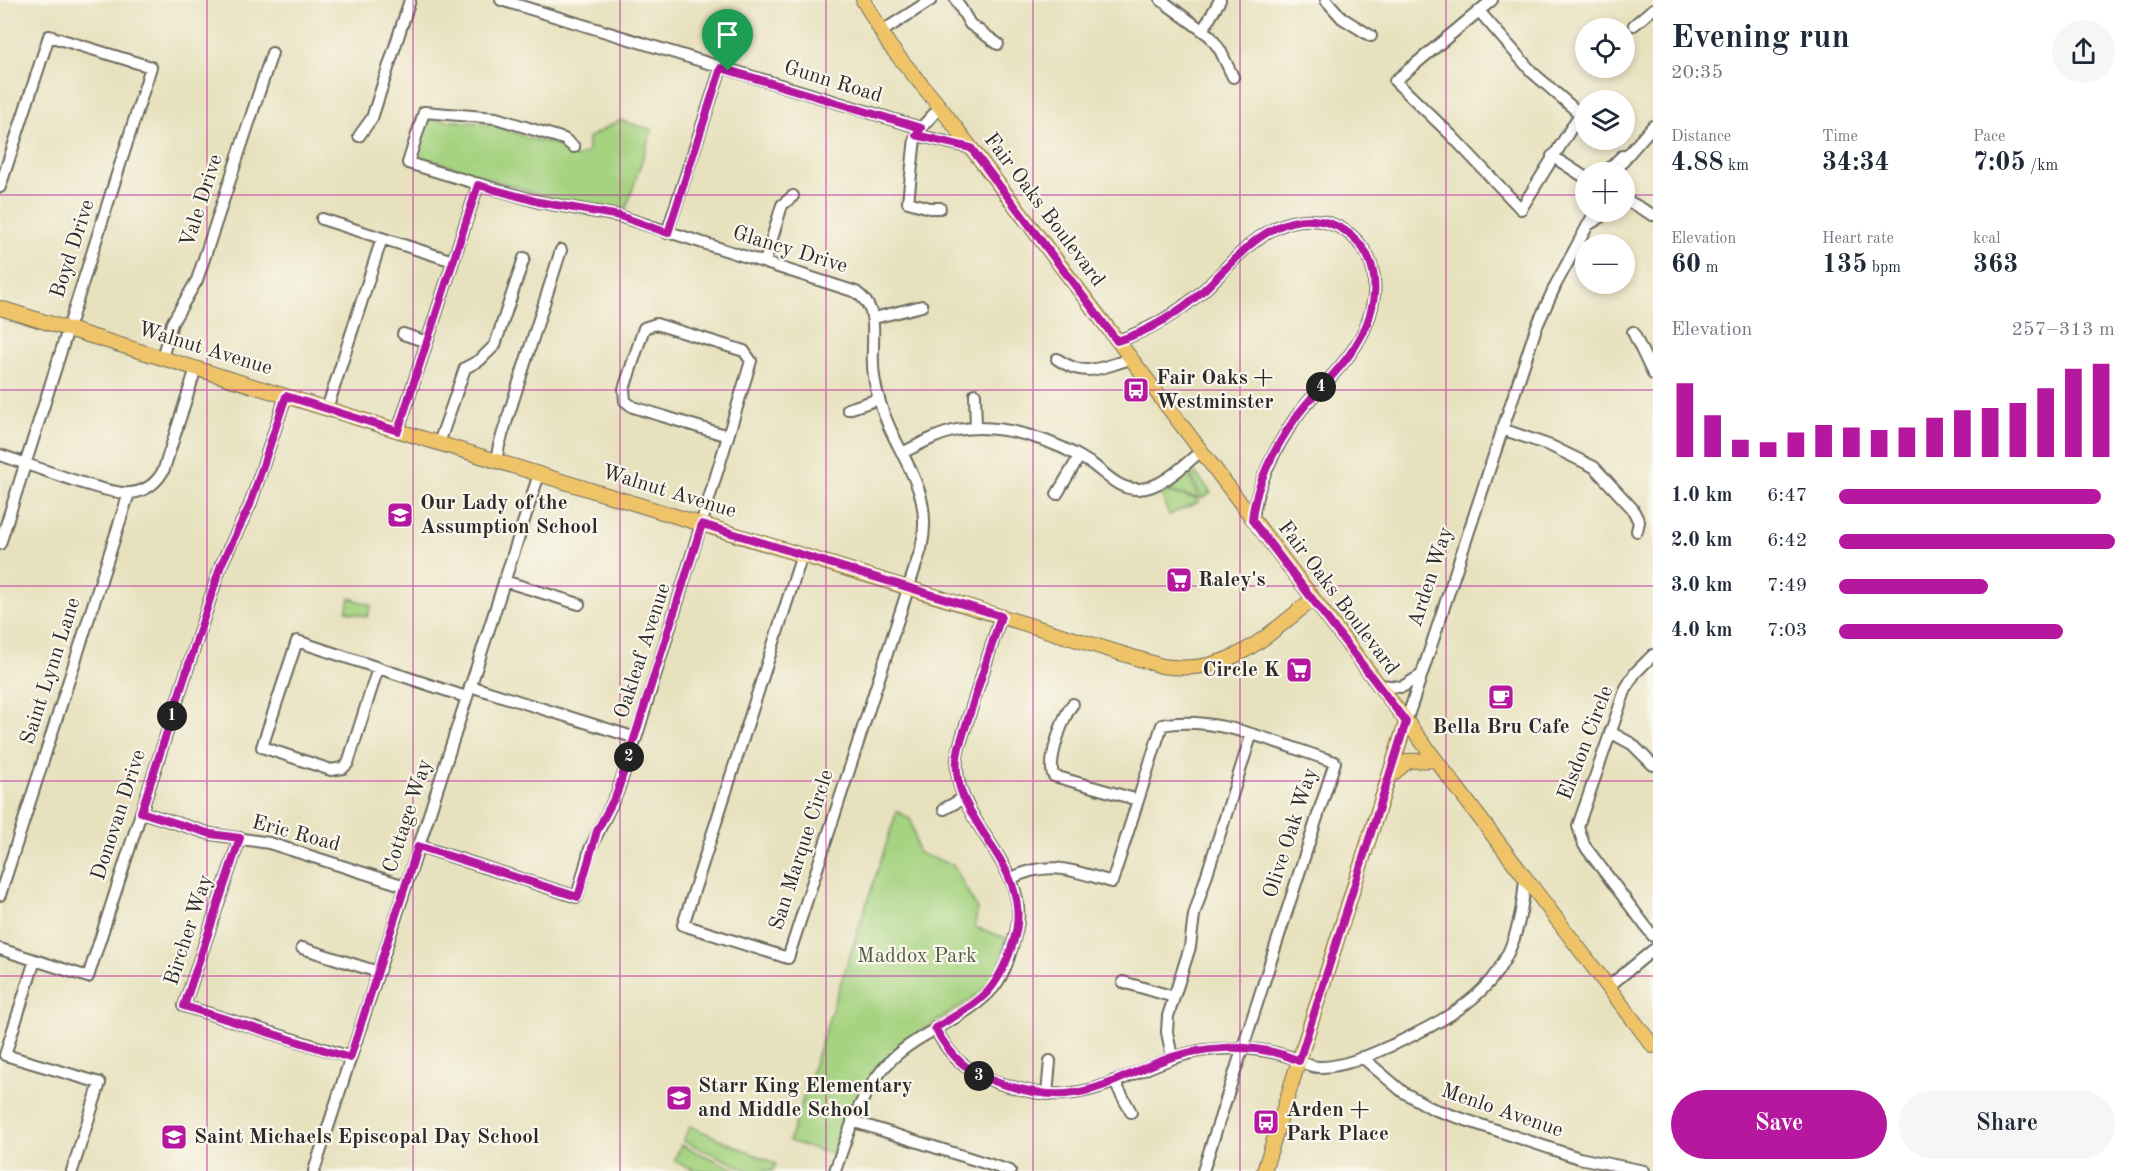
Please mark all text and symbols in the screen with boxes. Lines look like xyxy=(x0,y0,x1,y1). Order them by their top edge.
pin xyxy=(702,9,753,71)
icon: arrive xyxy=(711,18,744,51)
map controls xyxy=(1575,18,1635,294)
button: locate xyxy=(1575,18,1635,78)
button: share xyxy=(2052,20,2115,83)
text: Evening run xyxy=(1671,22,1850,55)
street label: Gunn Road xyxy=(781,57,885,107)
text: 20:35 xyxy=(1671,63,1723,83)
button: layers xyxy=(1575,90,1635,150)
street label: Fair Oaks Boulevard xyxy=(980,129,1108,291)
text: Distance xyxy=(1671,129,1731,145)
text: Time xyxy=(1822,129,1858,145)
text: Pace xyxy=(1973,129,2005,145)
text: 4.88 xyxy=(1671,150,1724,176)
text: 34:34 xyxy=(1822,150,1890,176)
text: 7:05 xyxy=(1973,150,2026,176)
street label: Vale Drive xyxy=(177,152,227,250)
text: km xyxy=(1724,158,1749,174)
text: /km xyxy=(2026,158,2058,174)
button: + xyxy=(1575,162,1635,222)
street label: Boyd Drive xyxy=(47,197,99,301)
street label: Glancy Drive xyxy=(730,223,850,277)
text: Elevation xyxy=(1671,231,1736,247)
text: Heart rate xyxy=(1822,231,1894,247)
text: kcal xyxy=(1973,231,2001,247)
button: − xyxy=(1575,234,1635,294)
text: 60 xyxy=(1671,252,1701,278)
text: 135 xyxy=(1822,252,1867,278)
text: 363 xyxy=(1973,252,2018,278)
text: m xyxy=(1701,260,1718,276)
text: bpm xyxy=(1867,260,1901,276)
street label: Walnut Avenue xyxy=(135,319,275,379)
text: Elevation xyxy=(1671,320,1752,340)
text: 257–313 m xyxy=(2012,320,2115,340)
place label: Fair Oaks + Westminster xyxy=(1156,368,1274,413)
pin: 4 xyxy=(1306,372,1336,402)
bus stop icon: Fair Oaks + Westminster xyxy=(1121,375,1151,405)
text: 4 xyxy=(1316,379,1326,395)
street label: Walnut Avenue xyxy=(599,462,739,522)
text: 1.0 km xyxy=(1671,486,1733,506)
text: 6:47 xyxy=(1767,486,1807,506)
place label: Our Lady of the Assumption School xyxy=(420,493,598,538)
school or university icon: Our Lady of the Assumption School xyxy=(385,500,415,530)
street label: Fair Oaks Boulevard xyxy=(1274,517,1402,679)
street label: Arden Way xyxy=(1405,524,1457,630)
text: 2.0 km xyxy=(1671,531,1733,551)
text: 6:42 xyxy=(1767,531,1807,551)
supermarket icon: Raley's xyxy=(1164,565,1194,595)
place label: Raley's xyxy=(1198,570,1265,591)
text: 3.0 km xyxy=(1671,576,1733,596)
text: 7:49 xyxy=(1767,576,1807,596)
street label: Oakleaf Avenue xyxy=(611,581,675,721)
street label: Saint Lynn Lane xyxy=(17,595,85,747)
text: 4.0 km xyxy=(1671,621,1733,641)
text: 7:03 xyxy=(1767,621,1807,641)
supermarket icon: Circle K xyxy=(1284,655,1314,685)
place label: Circle K xyxy=(1203,660,1280,681)
cafe icon: Bella Bru Cafe xyxy=(1486,682,1516,712)
street label: Elsdon Circle xyxy=(1555,683,1617,803)
pin: 1 xyxy=(157,701,187,731)
text: 1 xyxy=(167,708,177,724)
place label: Bella Bru Cafe xyxy=(1432,717,1570,738)
pin: 2 xyxy=(614,742,644,772)
street label: Donovan Drive xyxy=(88,747,150,883)
text: 2 xyxy=(624,749,634,765)
street label: Cottage Way xyxy=(380,756,436,876)
street label: Olive Oak Way xyxy=(1260,765,1322,901)
street label: San Marque Circle xyxy=(766,767,838,933)
street label: Eric Road xyxy=(250,812,343,856)
street label: Bircher Way xyxy=(161,872,217,988)
park label: Maddox Park xyxy=(857,946,977,967)
pin: 3 xyxy=(964,1061,994,1091)
text: 3 xyxy=(974,1068,984,1084)
place label: Starr King Elementary and Middle School xyxy=(698,1076,913,1121)
street label: Menlo Avenue xyxy=(1438,1080,1566,1142)
school or university icon: Starr King Elementary and Middle School xyxy=(664,1083,694,1113)
button: Save xyxy=(1671,1090,1887,1159)
button: Share xyxy=(1899,1090,2115,1159)
place label: Arden + Park Place xyxy=(1286,1100,1389,1145)
bus stop icon: Arden + Park Place xyxy=(1251,1107,1281,1137)
school or university icon: Saint Michaels Episcopal Day School xyxy=(159,1122,189,1152)
place label: Saint Michaels Episcopal Day School xyxy=(194,1127,539,1148)

